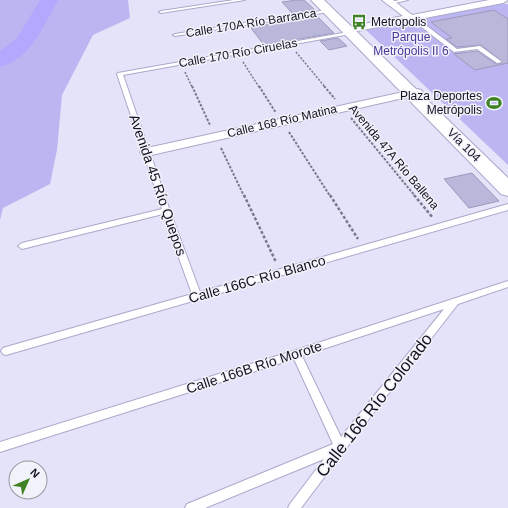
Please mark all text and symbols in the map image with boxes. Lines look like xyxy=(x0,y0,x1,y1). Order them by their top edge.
street label: Calle 170A Río Barranca xyxy=(185,6,318,40)
bus stop icon: Metropolis xyxy=(350,13,368,31)
place label: Metropolis xyxy=(371,15,426,29)
park label: Parque Metrópolis II 6 xyxy=(373,30,449,58)
street label: Calle 170 Río Ciruelas xyxy=(178,36,298,70)
place label: Plaza Deportes Metrópolis xyxy=(400,89,482,117)
sports icon: Plaza Deportes Metrópolis xyxy=(485,94,503,112)
street label: Calle 168 Río Matina xyxy=(226,102,338,140)
street label: Avenida 47A Río Ballena xyxy=(346,102,442,213)
street label: Avenida 45 Río Quepos xyxy=(126,112,190,258)
street label: Vía 104 xyxy=(444,125,484,165)
street label: Calle 166C Río Blanco xyxy=(187,252,327,306)
street label: Calle 166 Río Colorado xyxy=(313,330,436,481)
street label: Calle 166B Río Morote xyxy=(184,337,324,396)
north arrow xyxy=(8,460,48,500)
text: N xyxy=(28,466,42,480)

